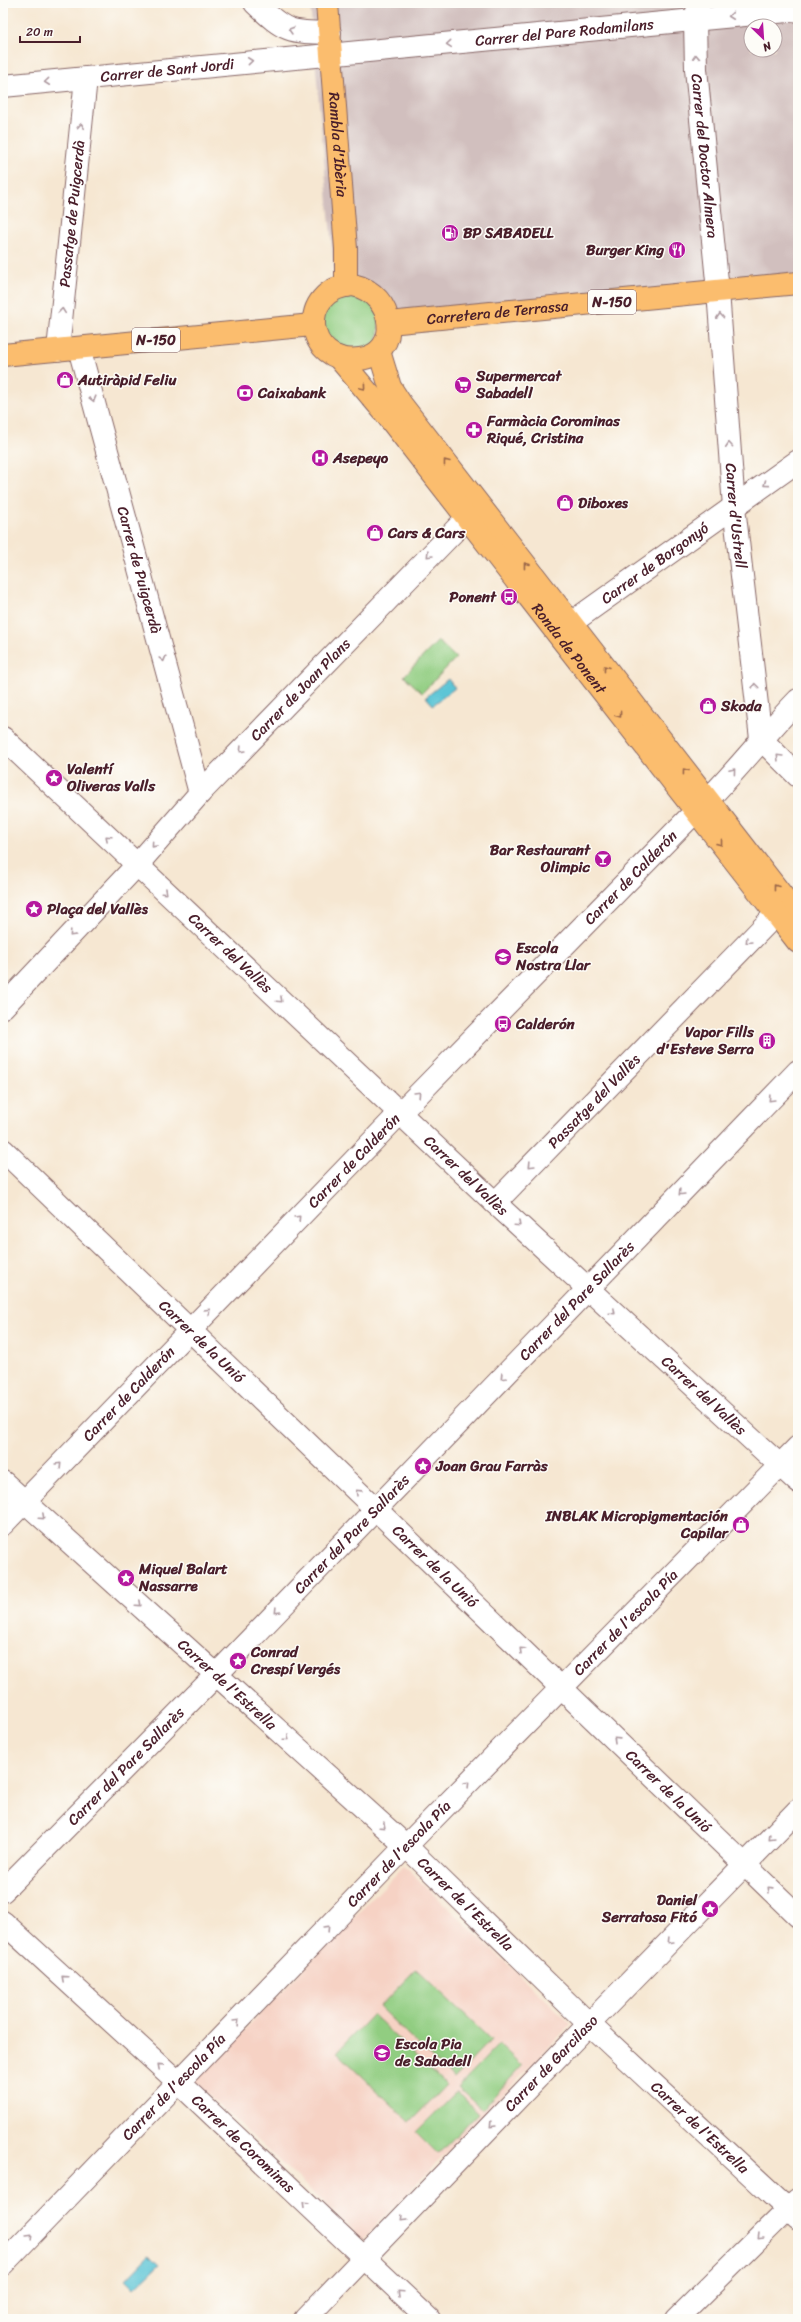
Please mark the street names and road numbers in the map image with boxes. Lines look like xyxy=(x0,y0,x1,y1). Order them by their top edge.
street label: Carrer del Pare Rodamilans xyxy=(474,11,655,54)
street label: Carrer de Sant Jordi xyxy=(99,51,236,90)
street label: Carrer del Doctor Almera xyxy=(684,73,726,240)
street label: Rambla d'Ibèria xyxy=(321,91,355,198)
street label: Passatge de Puigcerdà xyxy=(52,138,93,289)
road number: N-150 xyxy=(588,290,636,314)
street label: Carretera de Terrassa xyxy=(426,292,570,332)
road number: N-150 xyxy=(132,328,180,352)
street label: Carrer d'Ustrell xyxy=(718,462,754,571)
street label: Carrer de Puigcerdà xyxy=(110,503,169,637)
street label: Carrer de Borgonyó xyxy=(595,515,715,611)
street label: Ronda de Ponent xyxy=(525,597,614,701)
street label: Carrer de Joan Plans xyxy=(244,632,357,747)
street label: Carrer de Calderón xyxy=(578,824,684,931)
street label: Carrer del Vallès xyxy=(182,906,279,1000)
street label: Passatge del Vallès xyxy=(541,1047,647,1155)
street label: Carrer de Calderón xyxy=(301,1107,407,1215)
street label: Carrer del Vallès xyxy=(417,1129,515,1222)
street label: Carrer del Pare Sallarès xyxy=(512,1235,641,1367)
street label: Carrer de la Unió xyxy=(153,1293,251,1390)
street label: Carrer de Calderón xyxy=(76,1340,181,1448)
street label: Carrer del Vallès xyxy=(655,1349,753,1442)
street label: Carrer del Pare Sallarès xyxy=(287,1468,416,1600)
street label: Carrer de la Unió xyxy=(386,1518,485,1615)
street label: Carrer de l'escola Pía xyxy=(567,1563,685,1682)
street label: Carrer de l'Estrella xyxy=(171,1632,283,1737)
street label: Carrer del Pare Sallarès xyxy=(61,1701,191,1832)
street label: Carrer de la Unió xyxy=(619,1743,718,1839)
street label: Carrer de l'escola Pía xyxy=(340,1794,458,1914)
street label: Carrer de l'Estrella xyxy=(411,1850,520,1958)
street label: Carrer de Garcilaso xyxy=(498,2008,605,2118)
street label: Carrer de l'escola Pía xyxy=(115,2027,233,2147)
street label: Carrer de l'Estrella xyxy=(645,2075,756,2181)
street label: Carrer de Corominas xyxy=(185,2088,301,2200)

